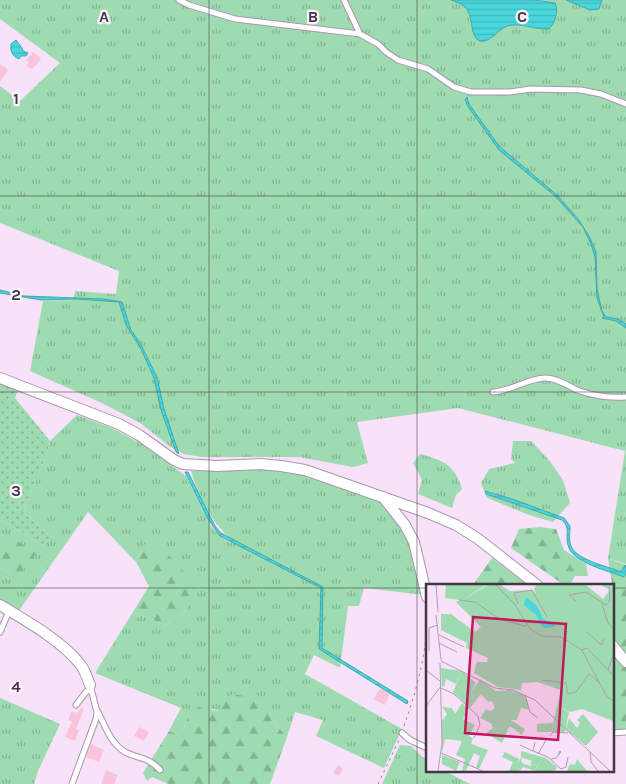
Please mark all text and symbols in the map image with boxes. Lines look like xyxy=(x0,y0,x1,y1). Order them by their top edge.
text: A xyxy=(99,7,109,26)
text: B xyxy=(308,7,318,26)
text: C xyxy=(517,7,527,26)
text: 1 xyxy=(13,89,19,108)
text: 2 xyxy=(11,285,21,304)
text: 3 xyxy=(11,481,21,500)
inset map xyxy=(426,584,614,772)
text: 4 xyxy=(11,677,21,696)

